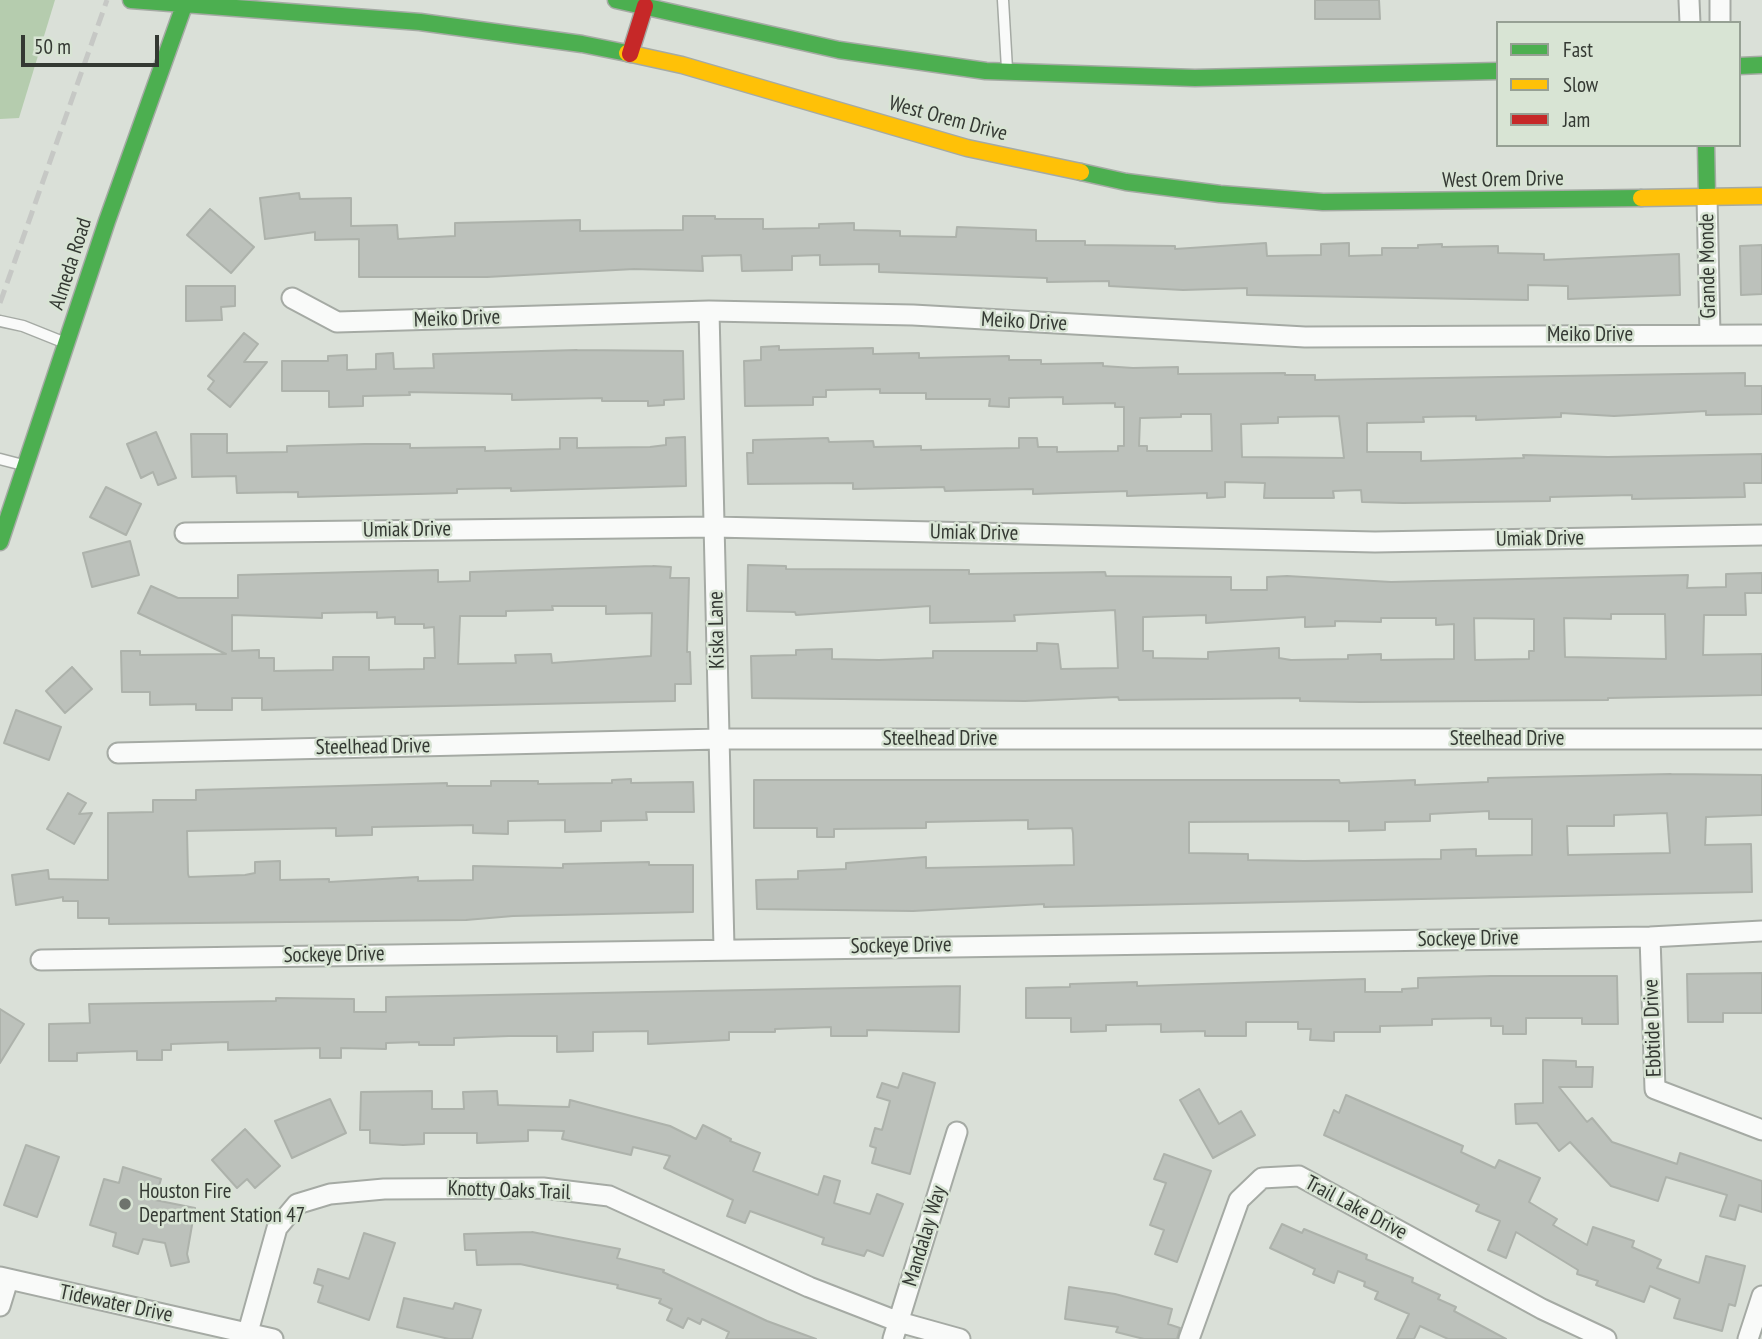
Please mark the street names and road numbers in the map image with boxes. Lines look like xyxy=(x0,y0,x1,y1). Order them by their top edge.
street label: West Orem Drive xyxy=(886,91,1010,147)
street label: West Orem Drive xyxy=(1442,166,1564,194)
street label: Grande Monde xyxy=(1694,213,1722,319)
street label: Almeda Road xyxy=(44,215,98,313)
street label: Meiko Drive xyxy=(413,305,501,333)
street label: Meiko Drive xyxy=(980,307,1068,337)
street label: Meiko Drive xyxy=(1547,322,1633,348)
street label: Umiak Drive xyxy=(363,517,451,543)
street label: Umiak Drive xyxy=(930,520,1018,546)
street label: Umiak Drive xyxy=(1496,526,1584,552)
street label: Kiska Lane xyxy=(704,591,730,669)
street label: Steelhead Drive xyxy=(883,726,997,752)
street label: Steelhead Drive xyxy=(1450,726,1564,752)
street label: Steelhead Drive xyxy=(315,733,431,761)
street label: Sockeye Drive xyxy=(1417,926,1519,952)
street label: Sockeye Drive xyxy=(850,933,952,959)
street label: Sockeye Drive xyxy=(283,942,385,968)
street label: Ebbtide Drive xyxy=(1639,979,1667,1077)
street label: Trail Lake Drive xyxy=(1301,1171,1411,1245)
street label: Knotty Oaks Trail xyxy=(447,1176,571,1206)
street label: Mandalay Way xyxy=(898,1183,952,1289)
street label: Tidewater Drive xyxy=(57,1280,175,1328)

